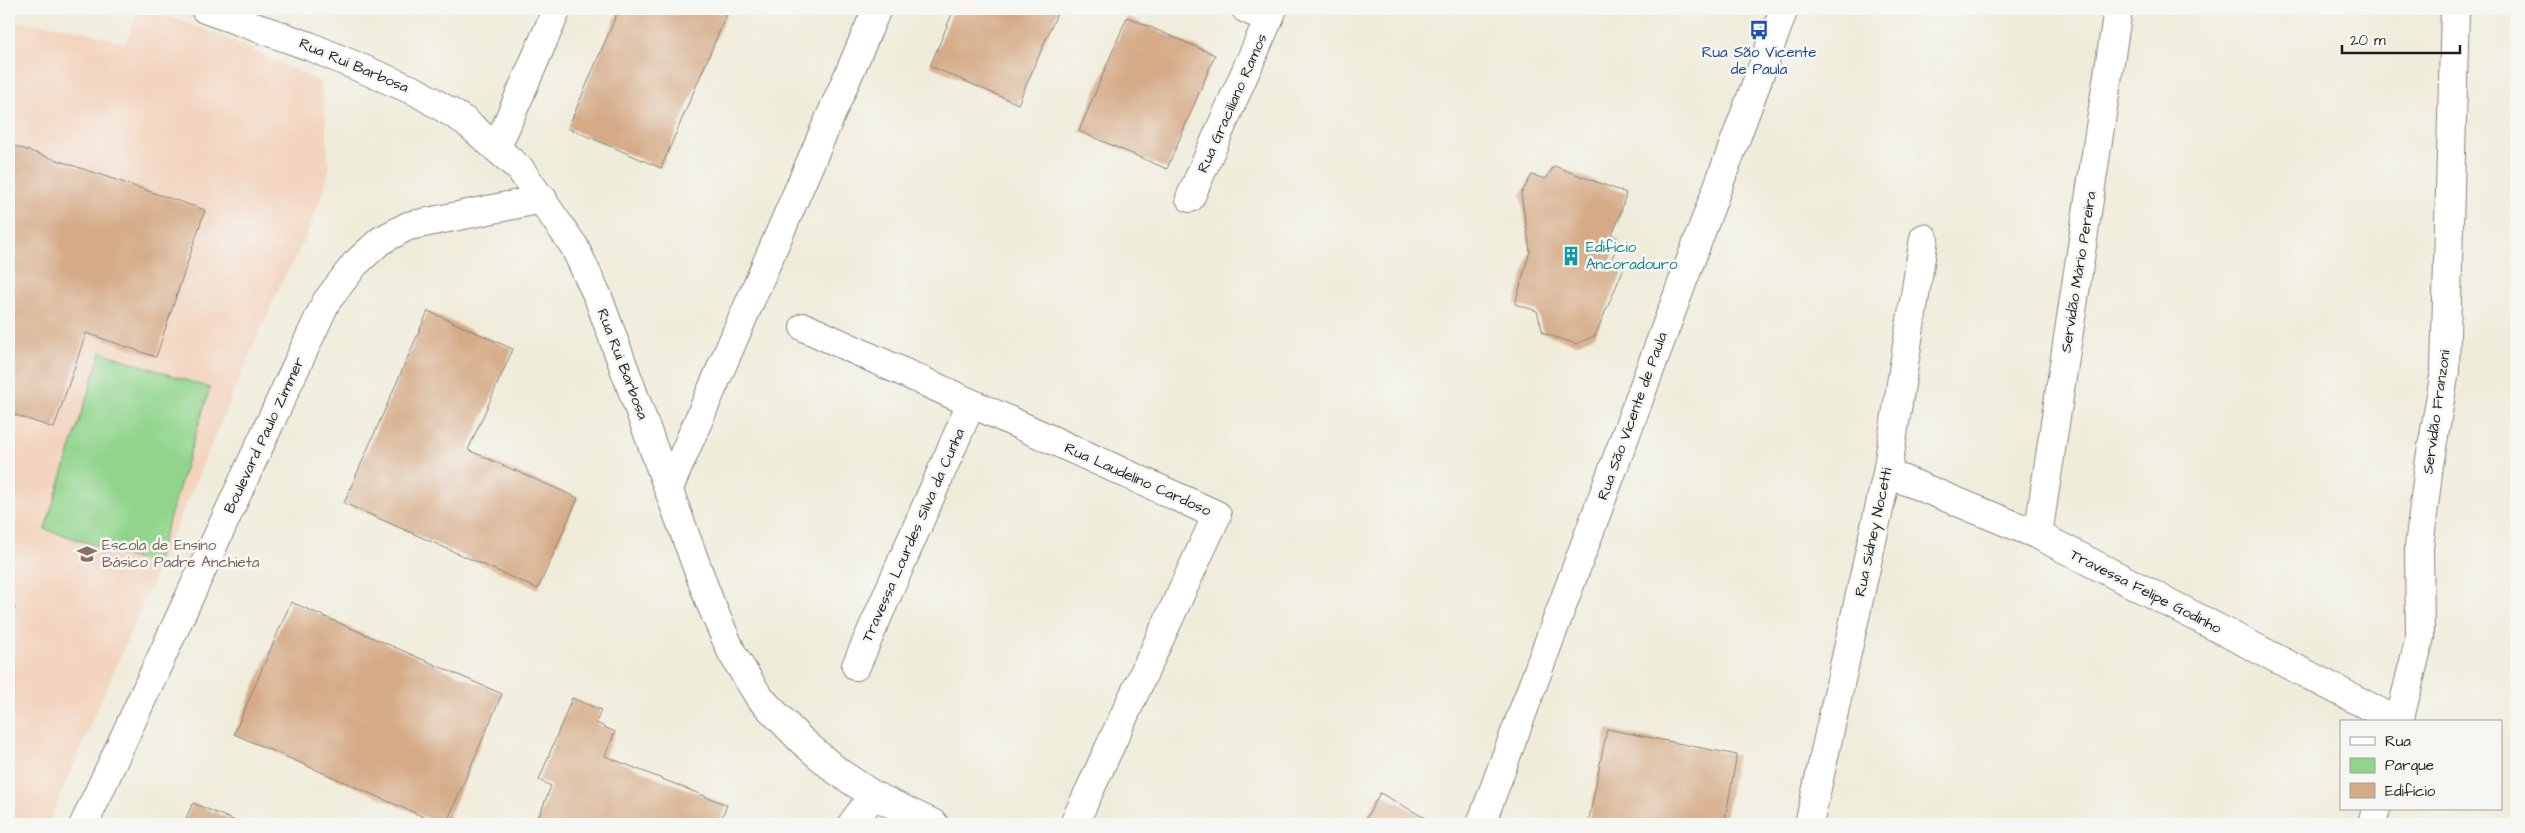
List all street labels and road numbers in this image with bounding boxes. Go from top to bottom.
street label: Rua Graciliano Ramos [1192,30,1273,176]
street label: Rua Rui Barbosa [296,33,412,98]
street label: Servidão Mário Pereira [2055,190,2102,354]
street label: Rua Rui Barbosa [592,306,653,423]
street label: Rua São Vicente de Paula [1592,329,1673,503]
street label: Servidão Franzoni [2417,348,2456,476]
street label: Boulevard Paulo Zimmer [219,354,310,517]
street label: Travessa Lourdes Silva da Cunha [857,425,970,645]
street label: Rua Laudelino Cardoso [1061,438,1215,522]
street label: Rua Sidney Nocetti [1850,465,1899,599]
street label: Travessa Felipe Godinho [2066,544,2226,639]

